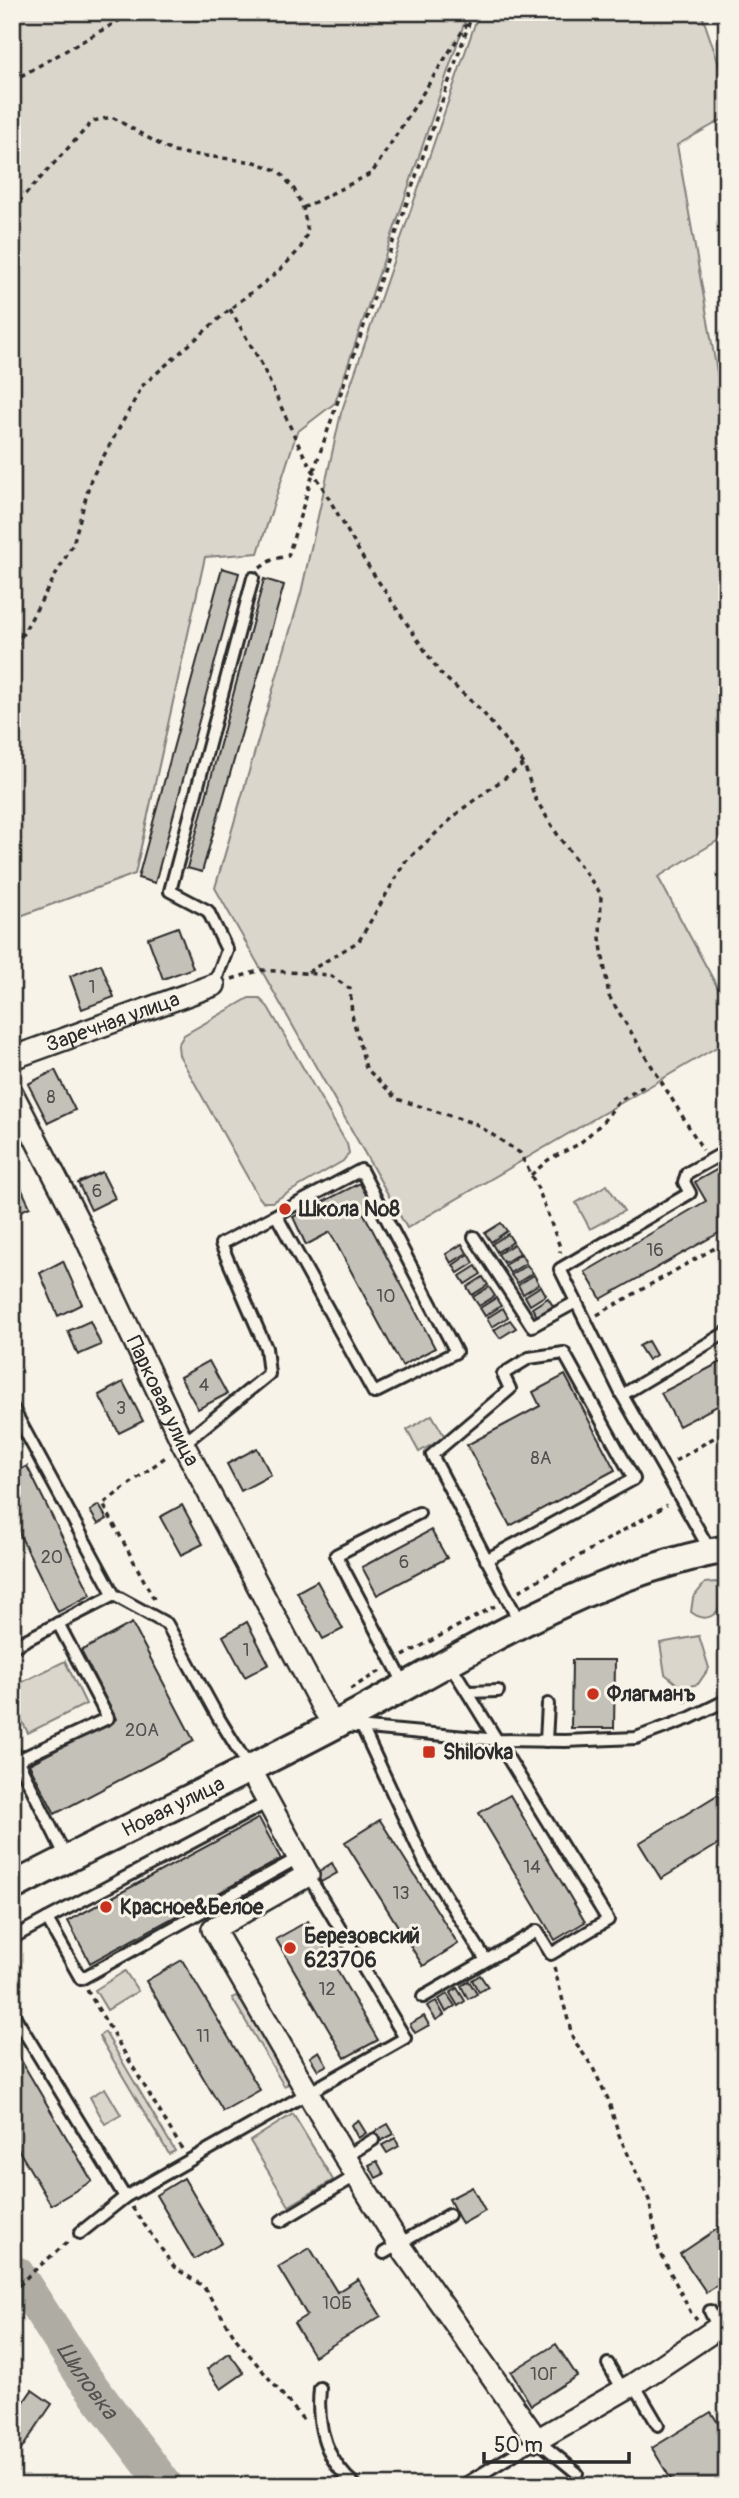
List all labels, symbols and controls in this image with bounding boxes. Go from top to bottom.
house number: 1 [88,976,96,999]
street label: Заречная улица [42,985,183,1058]
house number: 8 [46,1086,56,1109]
house number: 6 [92,1180,102,1203]
place label: Школа №8 [298,1196,400,1223]
marker: Школа №8 [277,1201,293,1217]
house number: 16 [646,1239,664,1262]
house number: 10 [376,1285,396,1308]
street label: Парковая улица [120,1331,206,1471]
house number: 4 [199,1374,210,1397]
house number: 3 [116,1397,126,1420]
house number: 8А [531,1447,552,1470]
house number: 20 [41,1546,63,1569]
house number: 6 [399,1551,409,1574]
house number: 1 [242,1639,250,1662]
place label: Флагманъ [606,1681,696,1708]
marker: Флагманъ [585,1686,601,1702]
house number: 20А [125,1719,159,1742]
place label: Shilovka [443,1739,514,1766]
marker: Shilovka [421,1744,437,1760]
street label: Новая улица [117,1770,229,1843]
house number: 14 [523,1856,541,1879]
house number: 13 [392,1882,410,1905]
place label: Красное&Белое [120,1894,264,1921]
marker: Красное&Белое [98,1899,114,1915]
place label: Березовский 623706 [304,1923,420,1974]
marker: Березовский 623706 [282,1940,298,1956]
house number: 12 [318,1978,336,2001]
house number: 11 [196,2025,210,2048]
house number: 10Б [322,2292,352,2315]
water label: Шиловка [51,2337,126,2426]
house number: 10Г [530,2363,558,2386]
scale bar [484,2421,629,2465]
text: 50 m [494,2432,543,2459]

